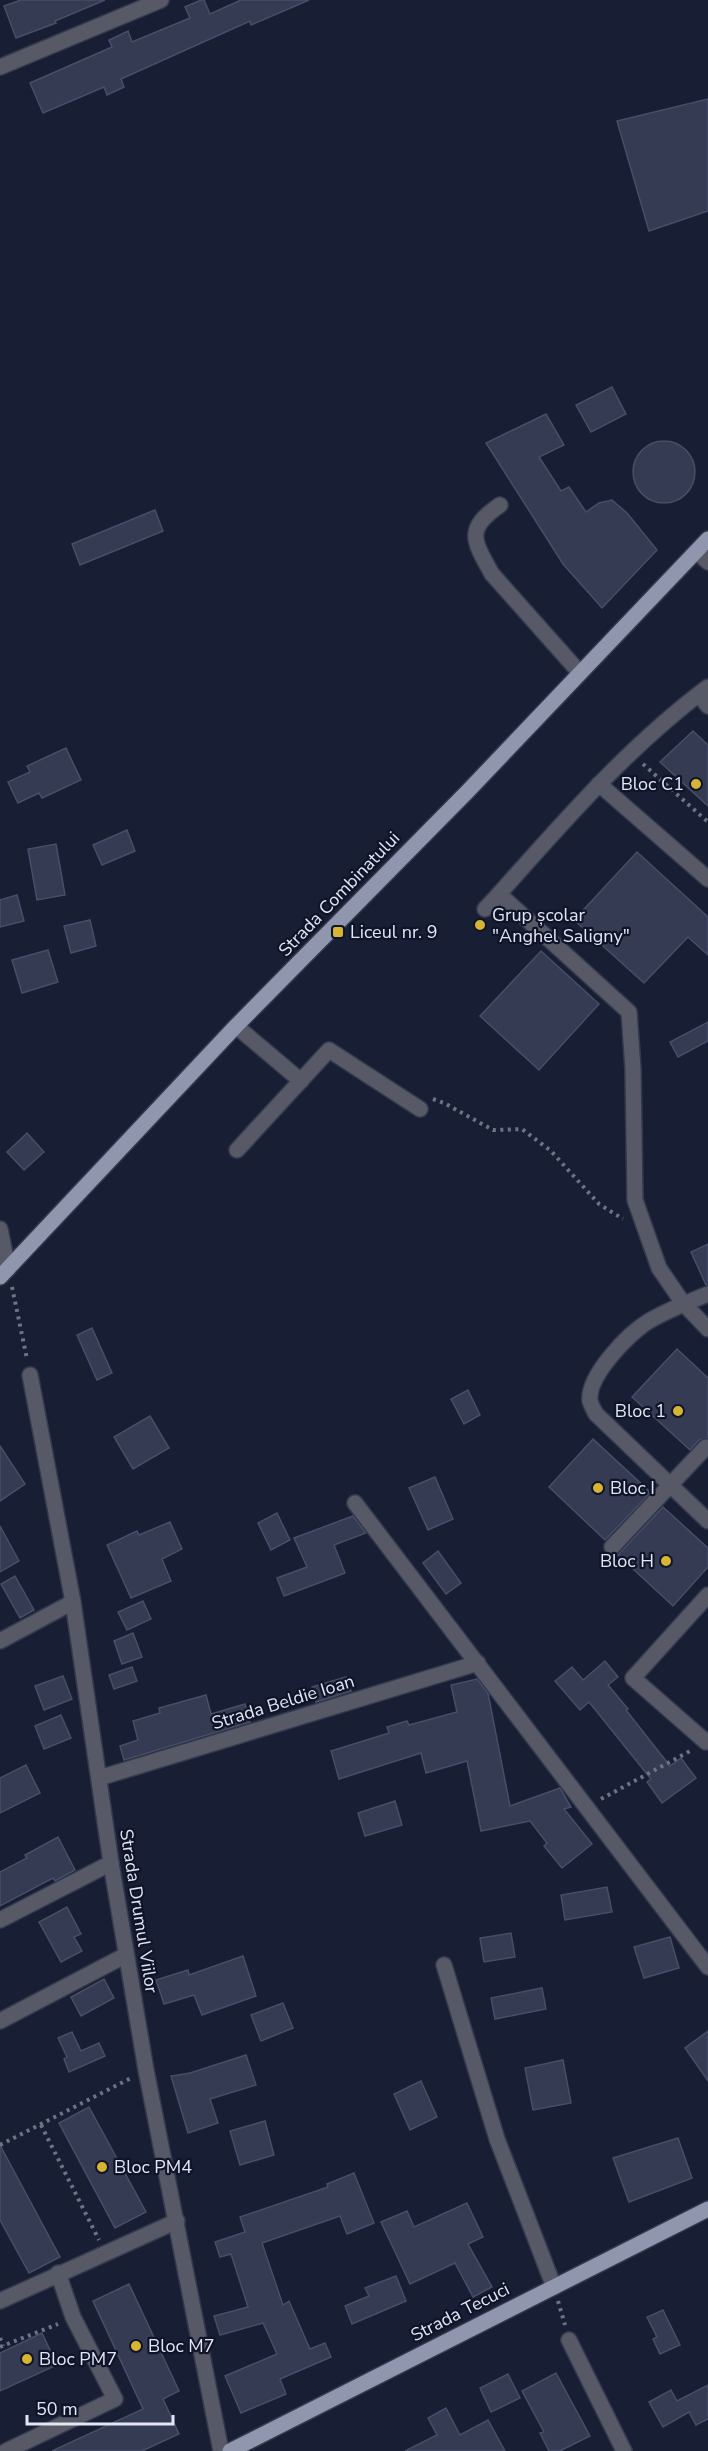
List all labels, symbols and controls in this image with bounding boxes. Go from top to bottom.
place label: Bloc C1 [621,772,684,796]
marker: Bloc C1 [689,777,703,791]
street label: Strada Combinatului [273,826,405,962]
place label: Grup școlar "Anghel Saligny" [492,903,630,948]
marker: Grup școlar "Anghel Saligny" [473,918,487,932]
place label: Liceul nr. 9 [350,920,438,944]
marker: Liceul nr. 9 [331,925,345,939]
place label: Bloc 1 [615,1399,666,1423]
marker: Bloc 1 [671,1404,685,1418]
place label: Bloc I [610,1476,655,1500]
marker: Bloc I [591,1481,605,1495]
place label: Bloc H [600,1549,654,1573]
marker: Bloc H [659,1554,673,1568]
street label: Strada Beldie Ioan [209,1669,357,1735]
street label: Strada Drumul Viilor [114,1827,164,1995]
place label: Bloc PM4 [114,2155,192,2179]
marker: Bloc PM4 [95,2160,109,2174]
street label: Strada Tecuci [406,2277,514,2347]
place label: Bloc M7 [148,2334,215,2358]
marker: Bloc M7 [129,2339,143,2353]
place label: Bloc PM7 [39,2347,117,2371]
marker: Bloc PM7 [20,2352,34,2366]
scale bar [27,2388,172,2426]
text: 50 m [36,2397,78,2421]

